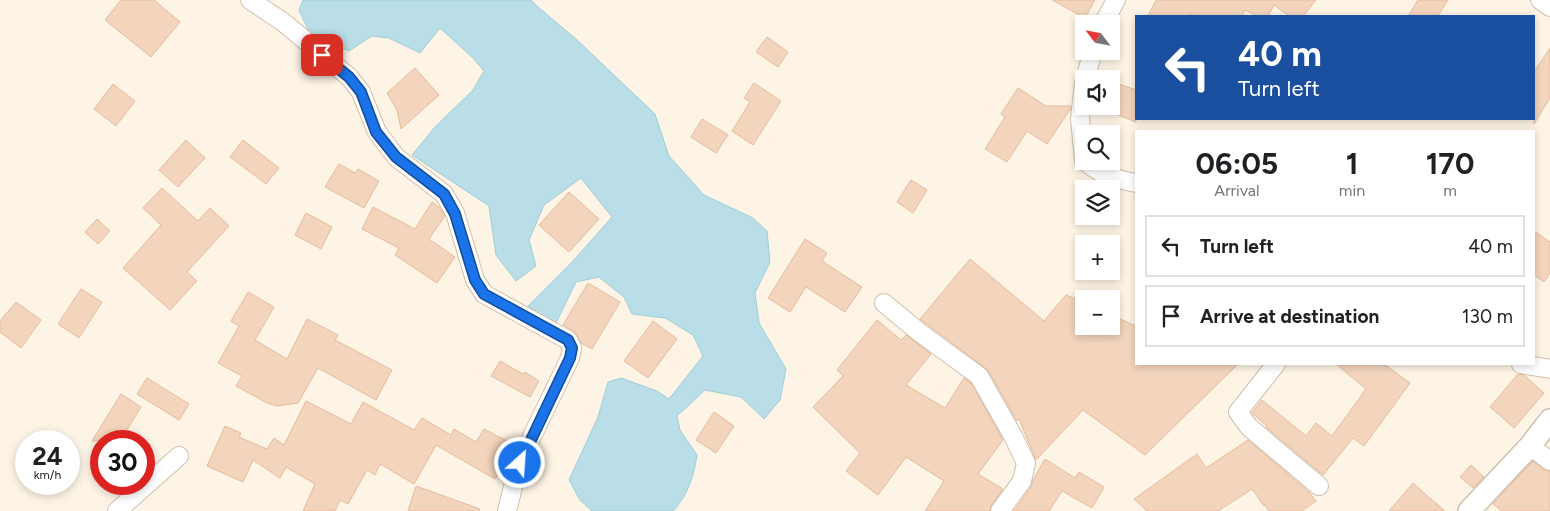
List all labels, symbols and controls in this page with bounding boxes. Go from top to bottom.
north arrow [1075,15,1120,60]
map controls [1075,15,1120,335]
text: 40 m [1238,33,1322,75]
pin [301,34,343,76]
icon: left [1155,35,1220,100]
icon: arrive [308,41,336,69]
button: sound [1075,70,1120,115]
text: Turn left [1238,75,1320,102]
button: search [1075,125,1120,170]
text: 06:05 [1196,145,1278,182]
text: 1 [1346,145,1358,182]
text: 170 [1426,145,1474,182]
button: layers [1075,180,1120,225]
text: Arrival [1214,181,1260,200]
text: min [1339,181,1365,200]
text: m [1443,181,1457,200]
icon: left [1157,232,1185,260]
button: + [1075,235,1120,280]
text: Turn left [1200,235,1274,258]
text: 40 m [1468,235,1513,258]
button: − [1075,290,1120,335]
icon: arrive [1157,302,1185,330]
text: Arrive at destination [1200,305,1379,328]
text: 130 m [1462,305,1513,328]
speed limit sign: 30 [90,430,155,495]
position arrow [493,436,545,488]
text: 24 [32,441,63,471]
text: km/h [34,468,61,482]

